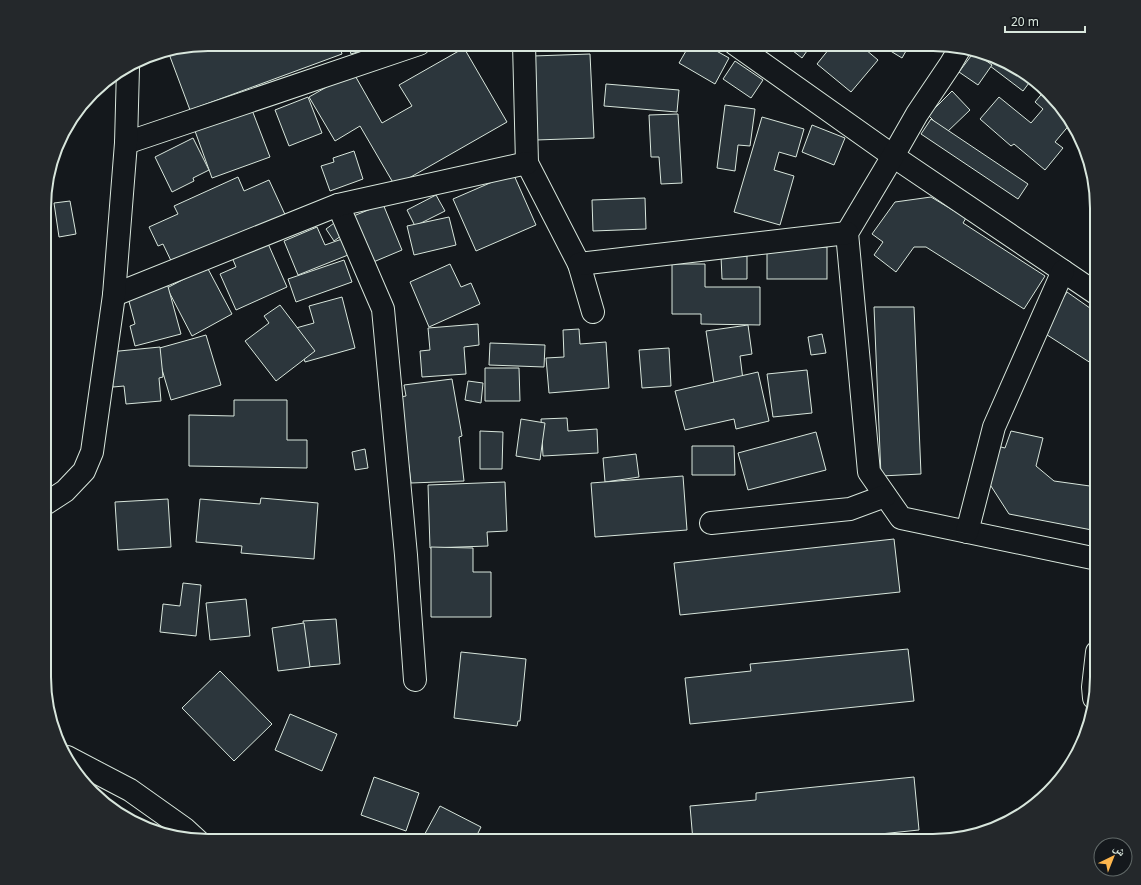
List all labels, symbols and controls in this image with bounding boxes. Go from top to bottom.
scale bar [1005,8,1085,34]
text: 20 m [1011,13,1039,30]
north arrow [1093,837,1133,877]
text: ش [1110,840,1130,860]

